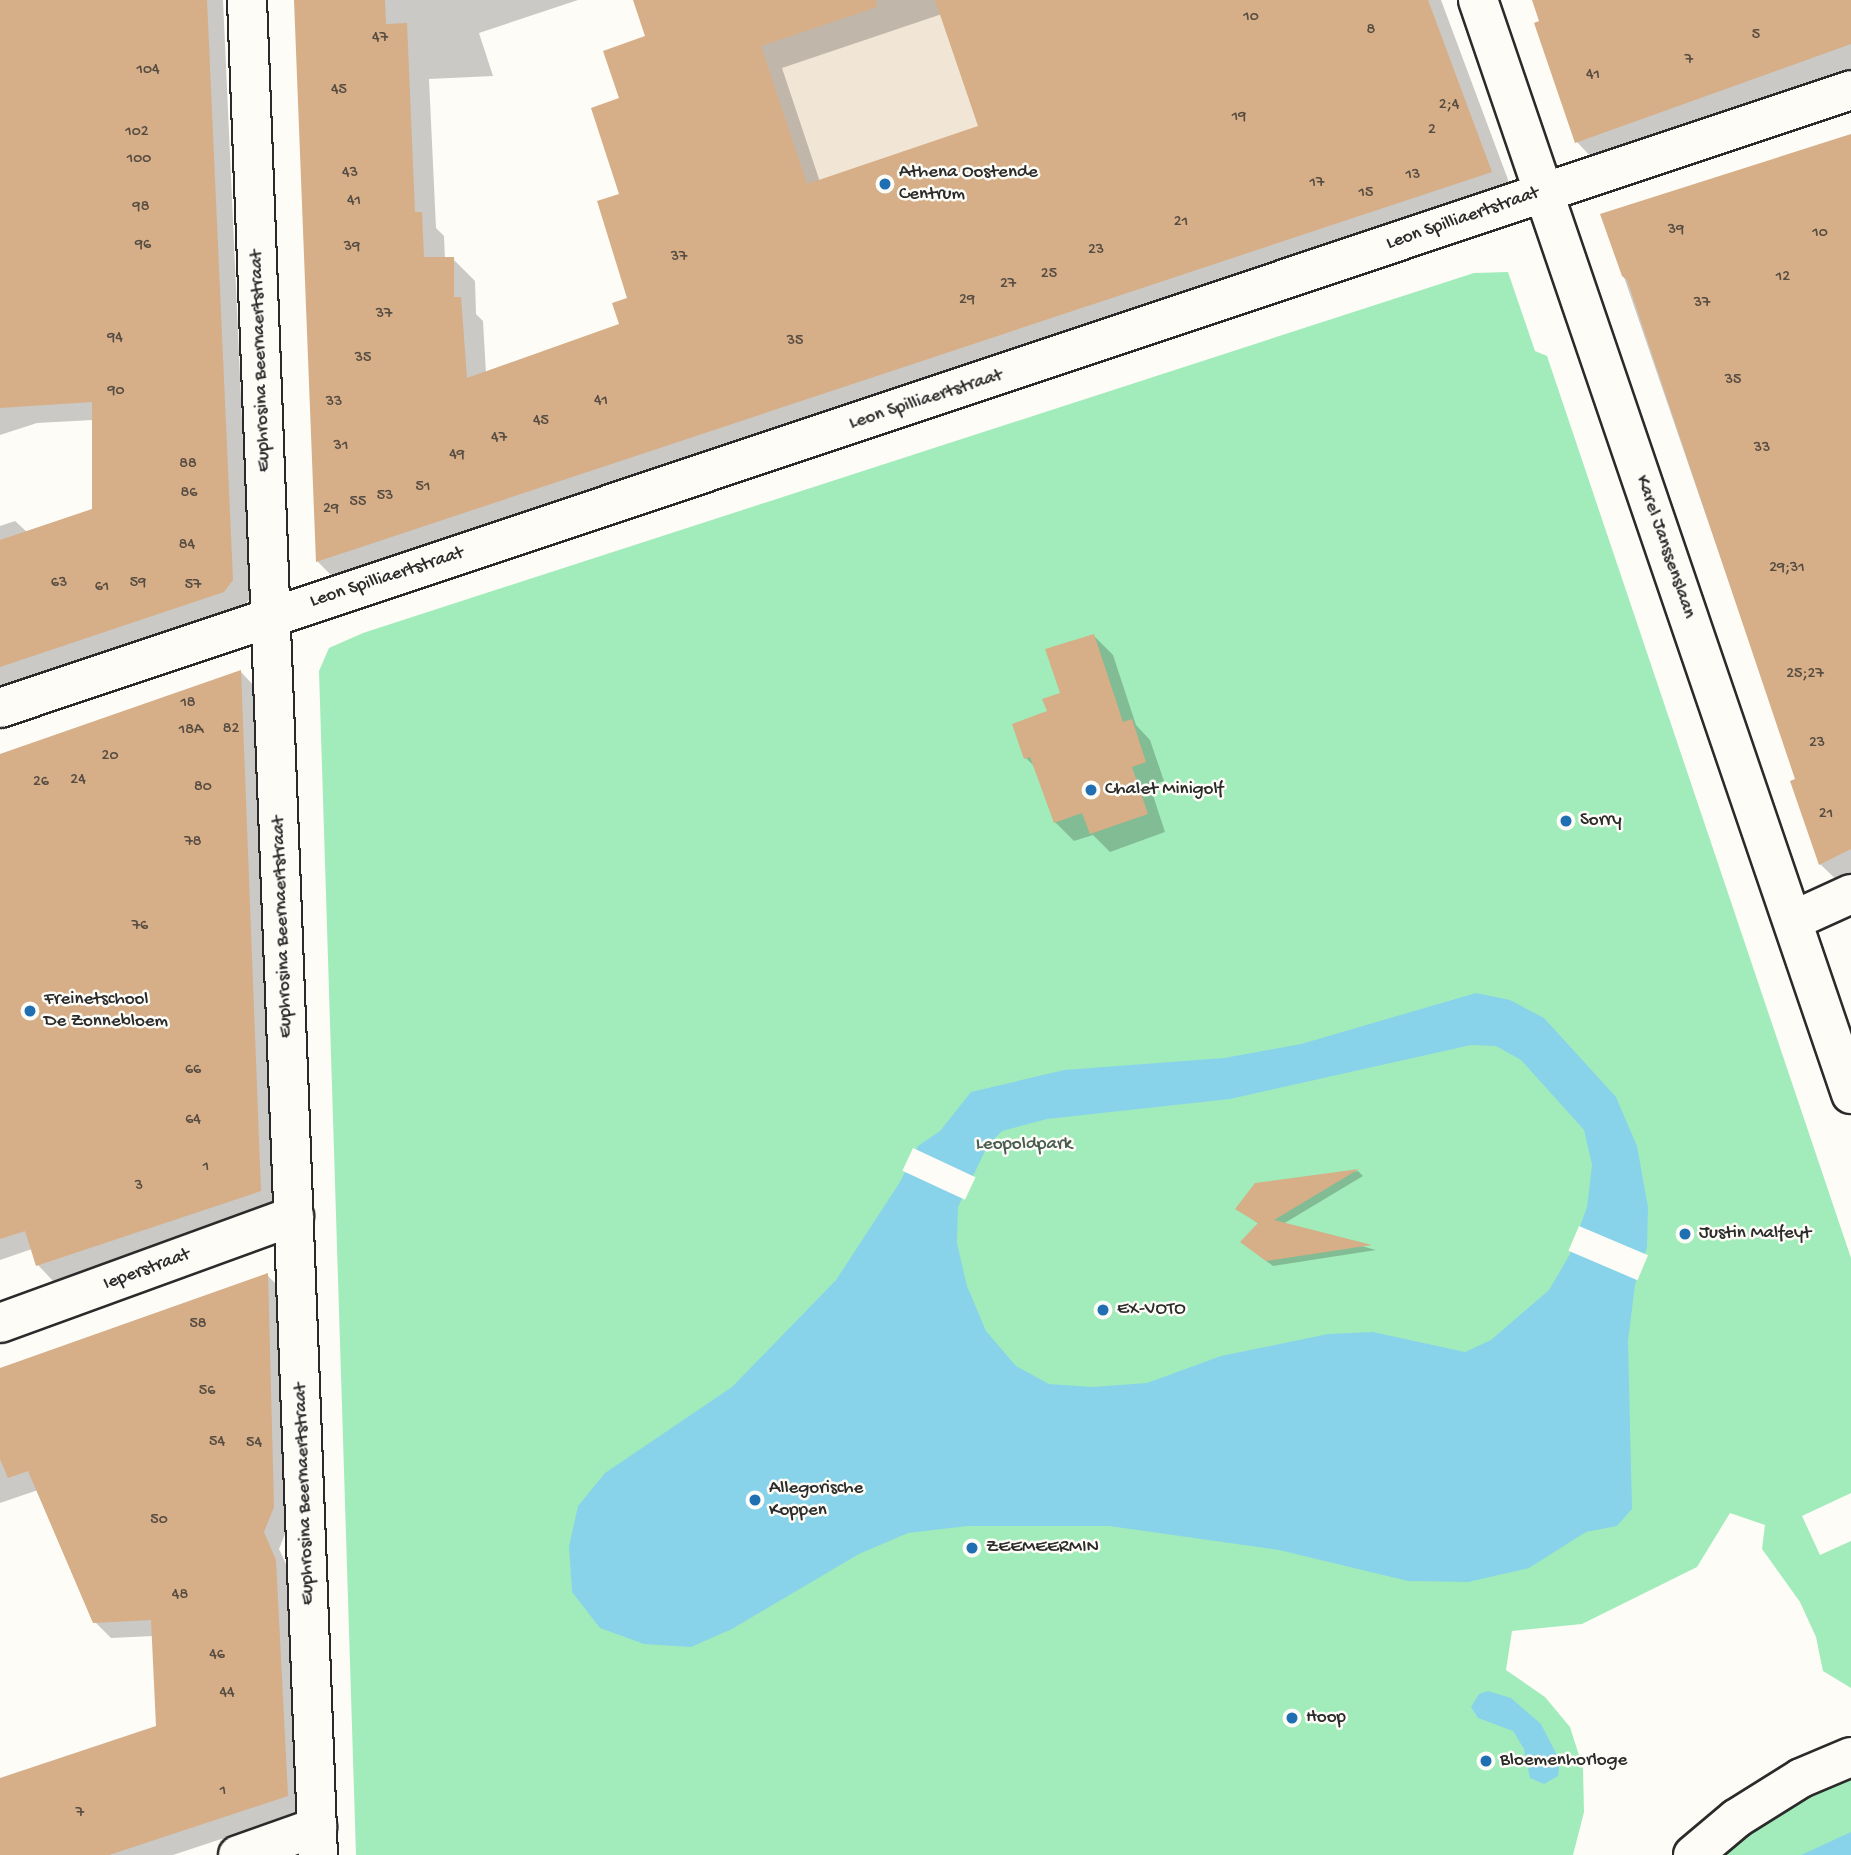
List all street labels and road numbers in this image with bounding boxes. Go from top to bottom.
street label: Leon Spilliaertstraat [1384,182,1542,256]
street label: Euphrosina Beernaertstraat [246,250,276,472]
street label: Leon Spilliaertstraat [846,364,1006,436]
street label: Karel Janssenslaan [1630,472,1700,622]
street label: Leon Spilliaertstraat [307,542,467,614]
street label: Euphrosina Beernaertstraat [268,816,298,1038]
street label: Ieperstraat [101,1244,193,1296]
street label: Euphrosina Beernaertstraat [290,1383,320,1605]

